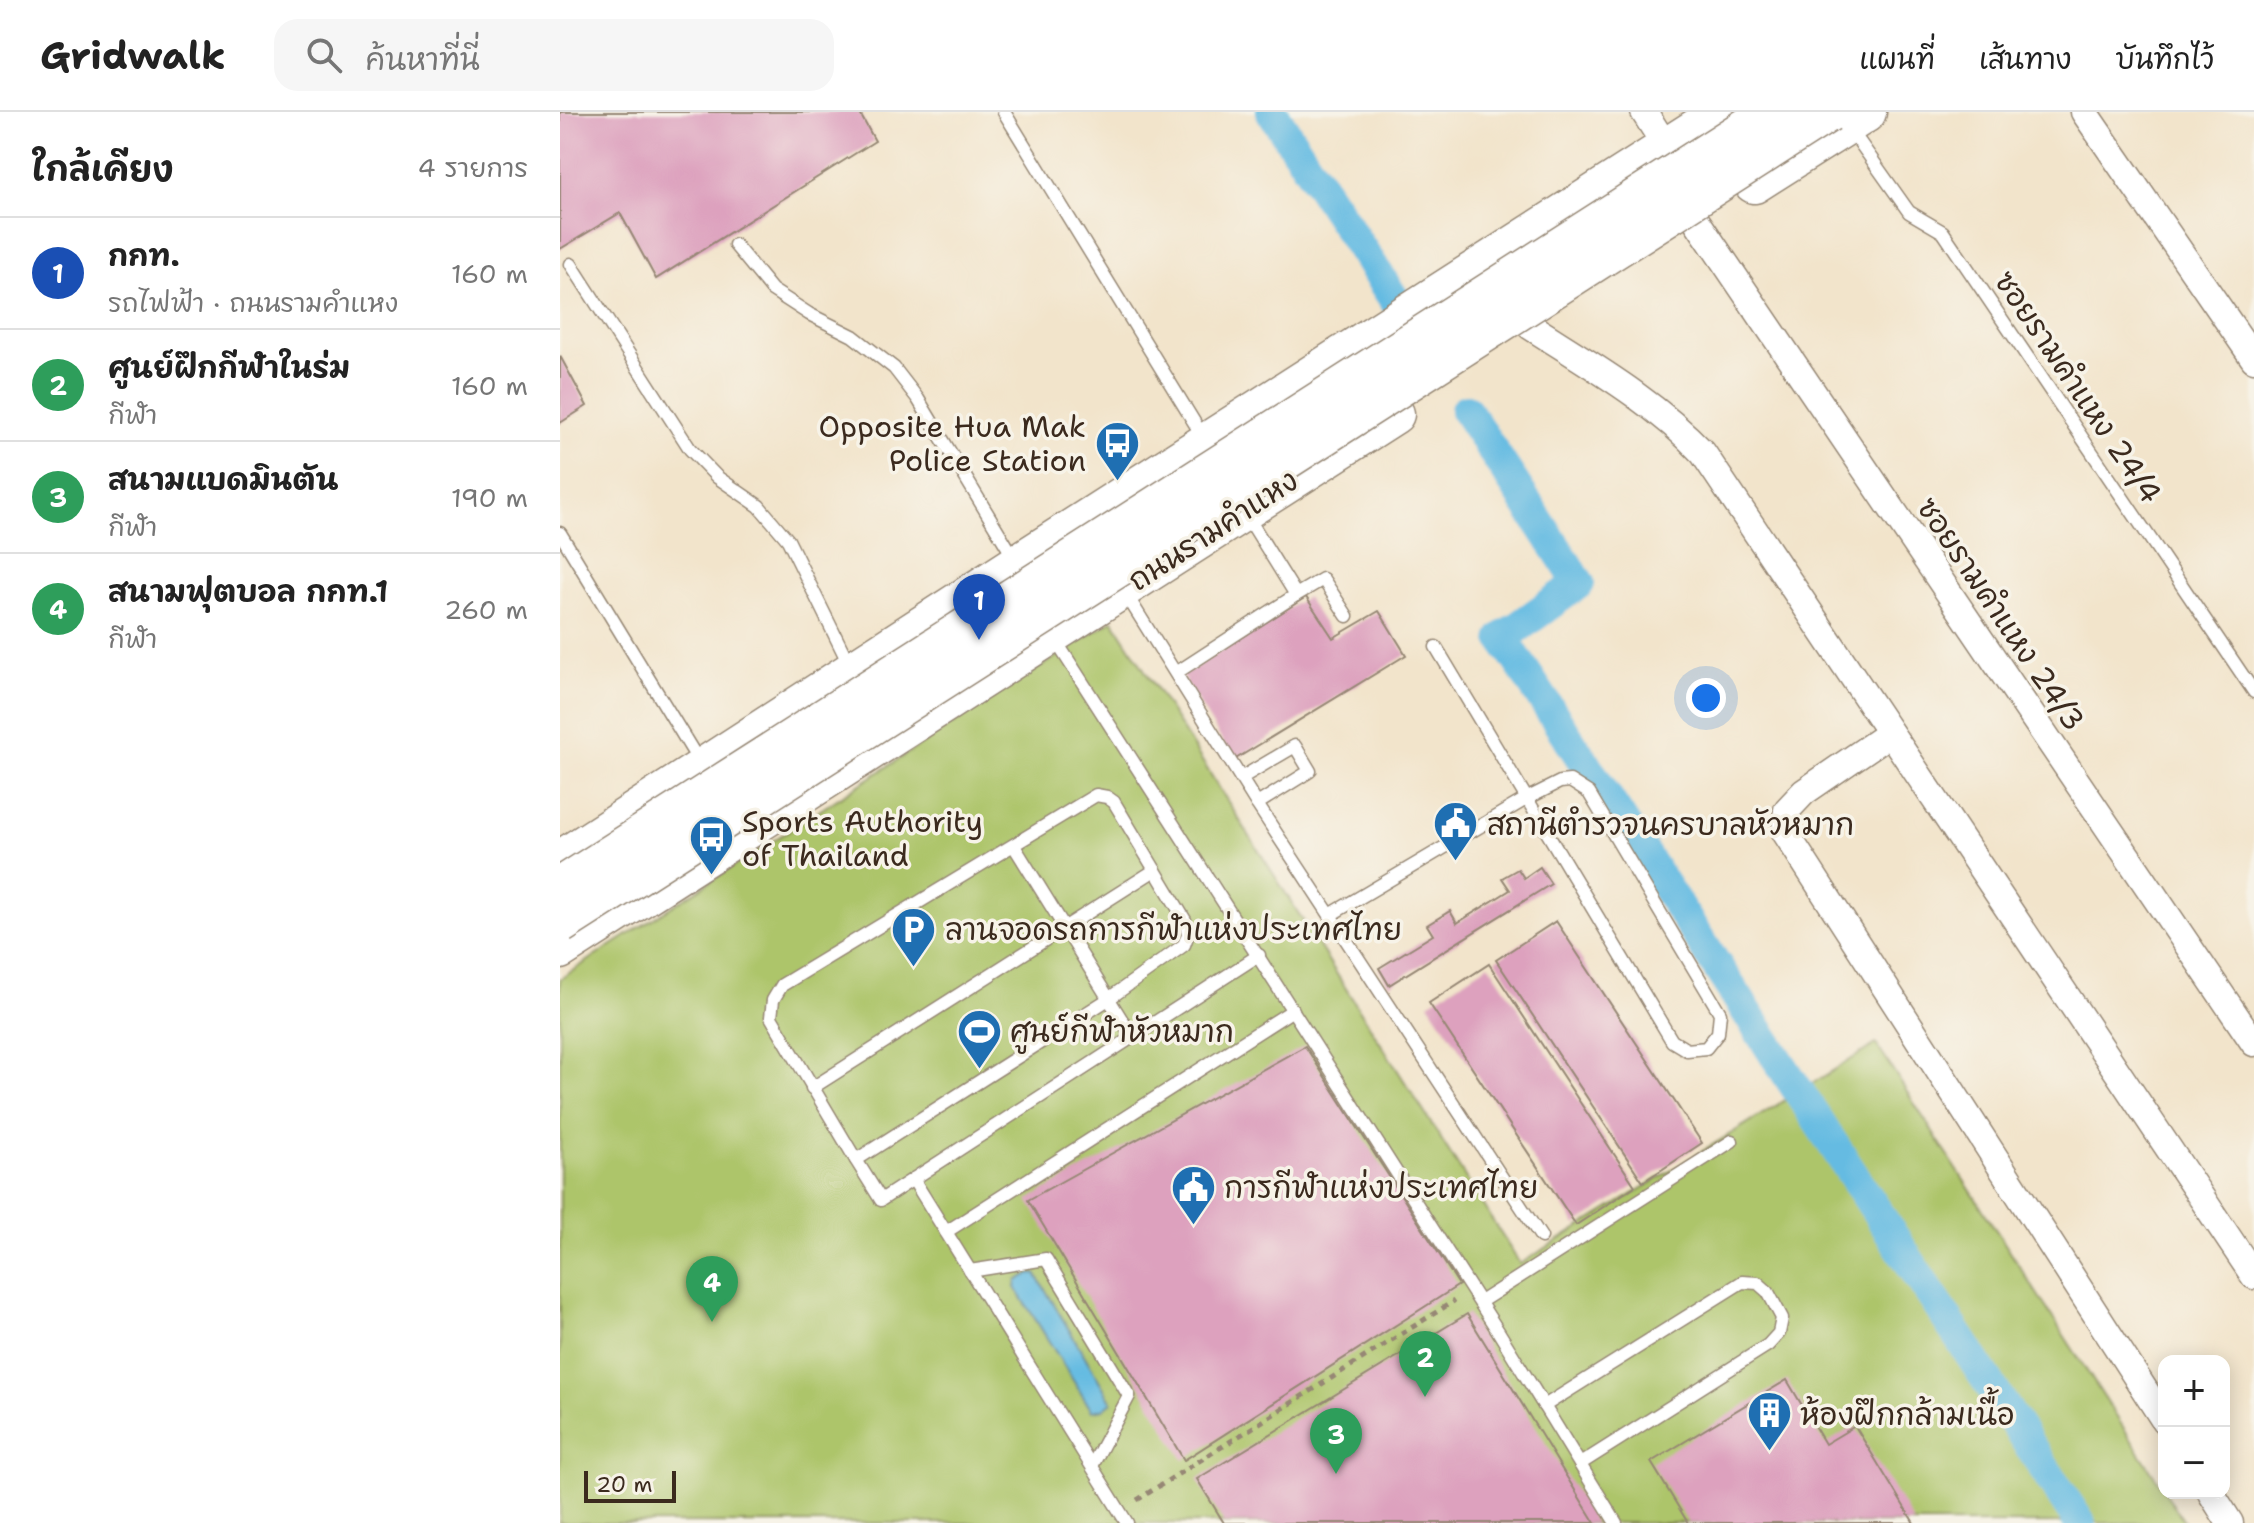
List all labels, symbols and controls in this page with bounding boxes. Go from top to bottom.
search box [274,19,834,91]
text: Gridwalk [40,30,226,81]
icon: search [302,33,346,77]
text: ค้นหาที่นี่ [366,39,480,80]
text: แผนที่ [1859,40,1935,78]
text: เส้นทาง [1979,40,2072,78]
text: บันทึกไว้ [2116,40,2214,78]
text: ใกล้เคียง [32,146,174,192]
text: 4 รายการ [418,150,528,185]
text: กกท. [108,235,180,276]
text: 1 [52,256,64,291]
text: 160 m [451,256,528,291]
street label: ซอยรามคำแหง 24/4 [1985,263,2171,511]
text: รถไฟฟ้า · ถนนรามคำแหง [108,285,398,320]
text: ศูนย์ฝึกกีฬาในร่ม [108,347,350,388]
text: 2 [49,368,67,403]
text: 160 m [451,368,528,403]
text: กีฬา [108,397,157,432]
place label: Opposite Hua Mak Police Station [819,406,1086,481]
bus stop icon: Opposite Hua Mak Police Station [1093,419,1141,482]
text: สนามแบดมินตัน [108,459,338,500]
street label: ถนนรามคำแหง [1120,460,1306,600]
text: 3 [49,480,67,515]
text: 190 m [451,480,528,515]
street label: ซอยรามคำแหง 24/3 [1908,489,2094,739]
text: กีฬา [108,509,157,544]
text: สนามฟุตบอล กกท.1 [108,571,388,612]
pin: 1 [953,574,1005,640]
text: 4 [49,592,67,627]
text: 260 m [444,592,528,627]
text: กีฬา [108,621,157,656]
your location [1686,678,1726,718]
public building icon: สถานีตำรวจนครบาลหัวหมาก [1432,800,1480,863]
place label: Sports Authority of Thailand [742,801,983,876]
place label: สถานีตำรวจนครบาลหัวหมาก [1487,804,1854,845]
bus stop icon: Sports Authority of Thailand [687,814,735,877]
parking icon: ลานจอดรถการกีฬาแห่งประเทศไทย [890,905,938,968]
place label: ลานจอดรถการกีฬาแห่งประเทศไทย [945,909,1402,950]
sports icon: ศูนย์กีฬาหัวหมาก [955,1007,1003,1070]
place label: ศูนย์กีฬาหัวหมาก [1010,1011,1234,1054]
public building icon: การกีฬาแห่งประเทศไทย [1169,1163,1217,1226]
place label: การกีฬาแห่งประเทศไทย [1224,1167,1538,1208]
pin: 4 [686,1256,738,1322]
pin: 2 [1399,1331,1451,1397]
map controls [2158,1355,2230,1499]
button: + [2158,1355,2230,1427]
place label: ห้องฝึกกล้ามเนื้อ [1800,1387,2015,1435]
building icon: ห้องฝึกกล้ามเนื้อ [1745,1390,1793,1453]
pin: 3 [1310,1408,1362,1474]
button: − [2158,1427,2230,1499]
scale bar [584,1467,676,1503]
text: 20 m [596,1470,653,1499]

